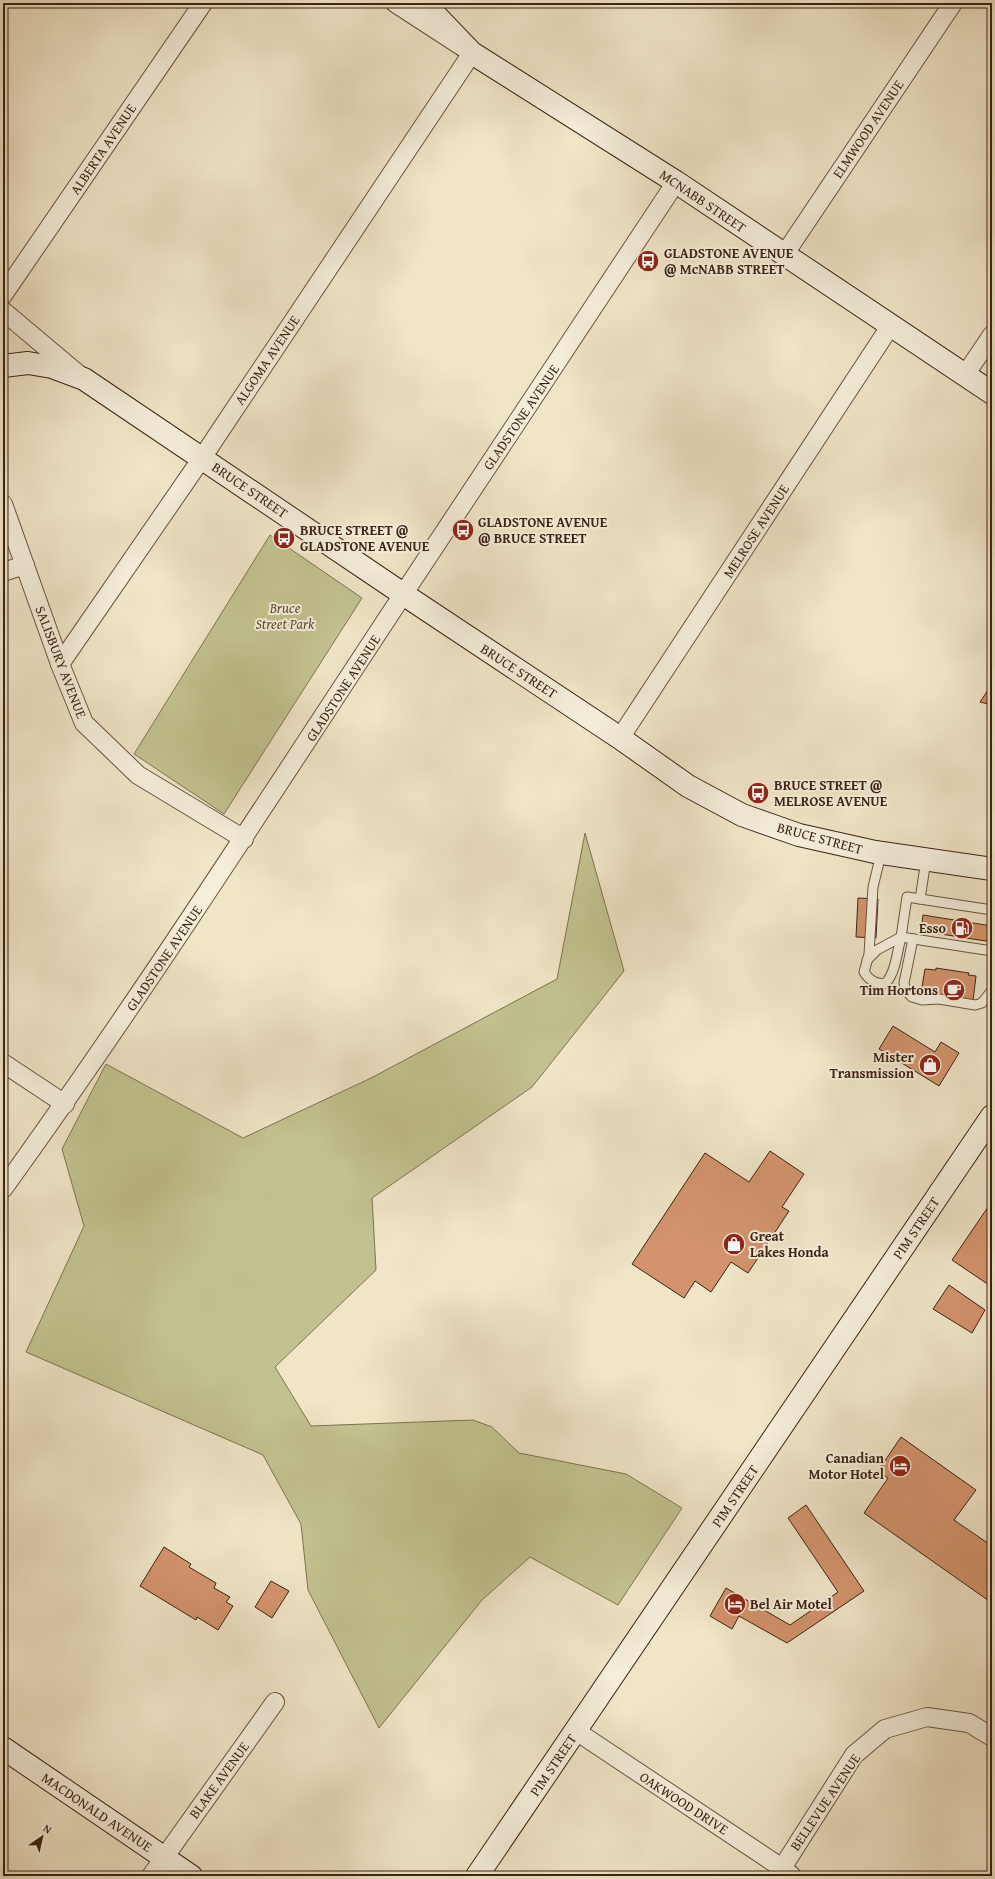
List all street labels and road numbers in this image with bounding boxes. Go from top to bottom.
street label: ELMWOOD AVENUE [828,76,908,182]
street label: ALBERTA AVENUE [65,100,141,198]
street label: MCNABB STREET [656,165,750,237]
street label: ALGOMA AVENUE [230,311,304,409]
street label: GLADSTONE AVENUE [478,360,564,474]
street label: BRUCE STREET [208,457,292,523]
street label: MELROSE AVENUE [718,480,794,582]
street label: SALISBURY AVENUE [30,603,92,721]
street label: GLADSTONE AVENUE [301,631,385,745]
street label: BRUCE STREET [477,639,561,703]
street label: BRUCE STREET [775,817,865,859]
street label: GLADSTONE AVENUE [121,901,207,1015]
street label: PIM STREET [888,1193,944,1263]
street label: PIM STREET [707,1461,763,1531]
street label: PIM STREET [525,1730,581,1800]
street label: BLAKE AVENUE [184,1737,254,1823]
street label: BELLEVUE AVENUE [785,1749,865,1855]
street label: OAKWOOD DRIVE [636,1767,732,1839]
street label: MACDONALD AVENUE [39,1769,155,1855]

